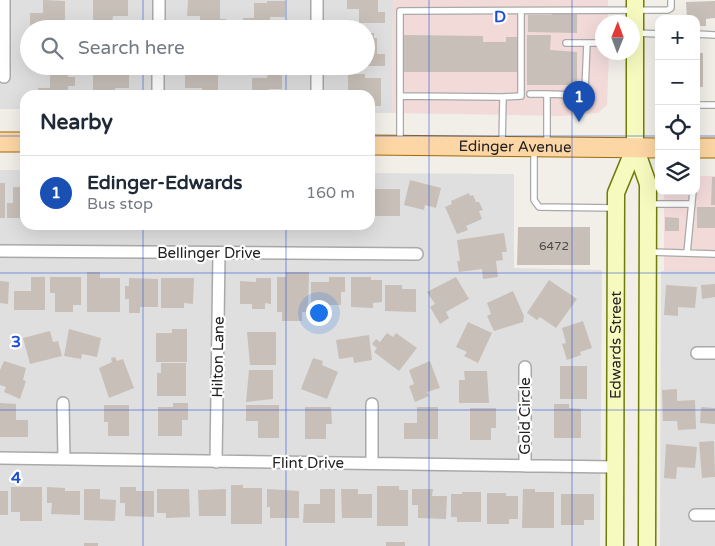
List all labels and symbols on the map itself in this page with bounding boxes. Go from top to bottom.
text: D [494,7,506,27]
north arrow [595,15,640,60]
pin: 1 [563,81,595,122]
street label: Edinger Avenue [458,137,572,156]
house number: 6472 [539,239,569,253]
street label: Bellinger Drive [157,244,261,262]
street label: Edwards Street [606,291,625,399]
your location [306,300,332,326]
street label: Hilton Lane [208,316,228,398]
text: 3 [11,332,21,352]
street label: Gold Circle [516,377,534,455]
street label: Flint Drive [272,454,344,472]
text: 4 [11,468,21,488]

